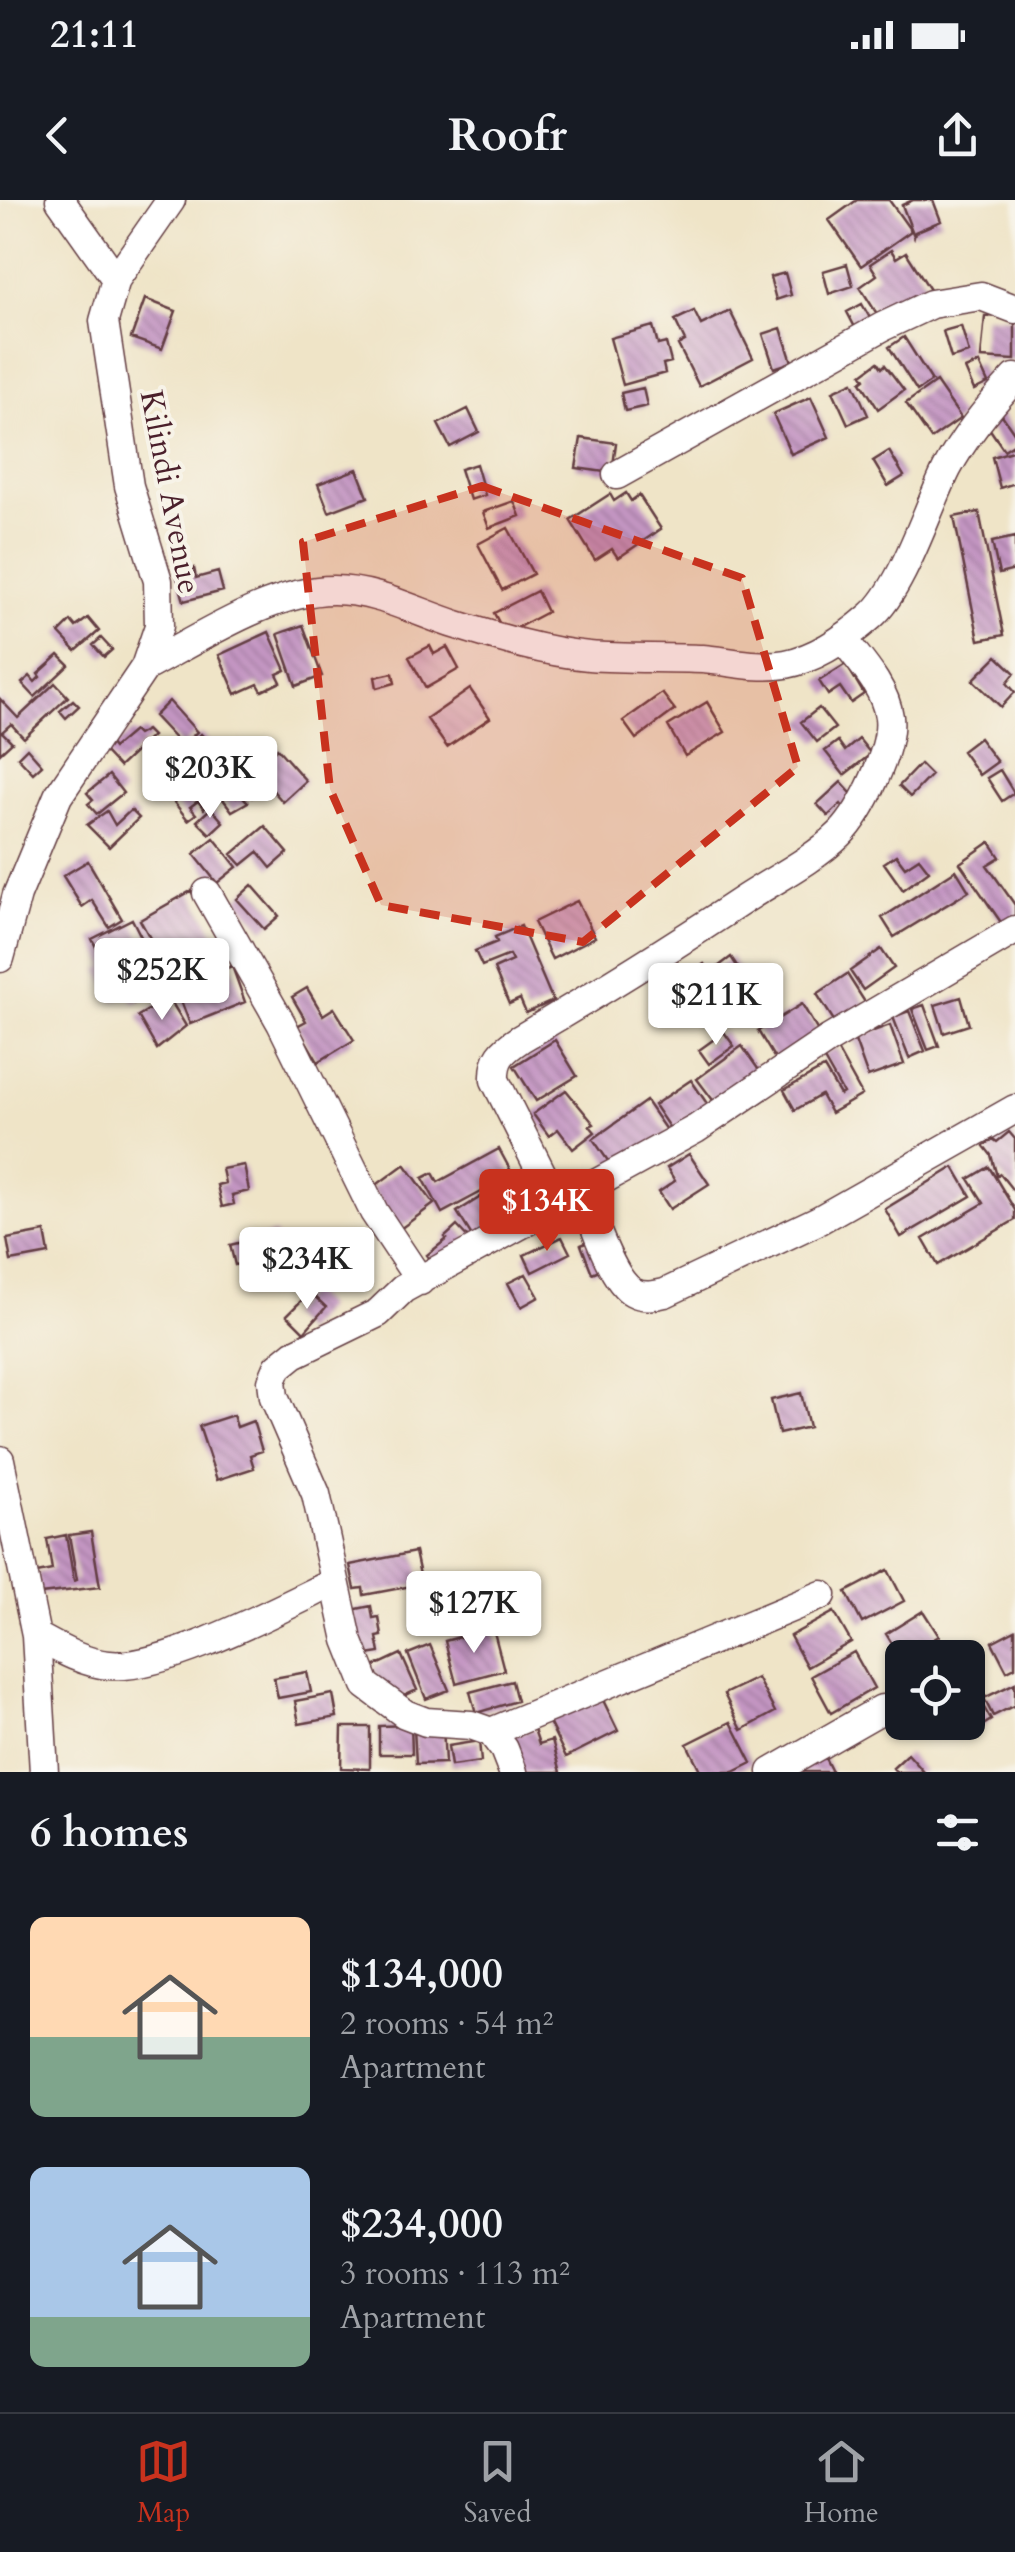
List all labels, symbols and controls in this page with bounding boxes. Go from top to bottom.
text: 21:11 [50,9,139,61]
text: Roofr [448,105,567,166]
icon: back [30,108,85,163]
icon: share [930,108,985,163]
street label: Kilindi Avenue [129,386,211,598]
pin: $203K [140,736,280,821]
text: $203K [164,746,256,790]
pin: $252K [92,938,232,1023]
text: $252K [116,948,208,992]
pin: $211K [646,963,786,1048]
text: $211K [670,973,762,1017]
pin: $134K [477,1169,617,1254]
text: $134K [501,1179,593,1223]
pin: $234K [237,1227,377,1312]
text: $234K [261,1237,353,1281]
pin: $127K [404,1571,544,1656]
text: $127K [428,1581,520,1625]
map controls [885,1640,985,1740]
button: locate [885,1640,985,1740]
text: 6 homes [30,1804,188,1861]
icon: filters [930,1805,985,1860]
text: $134,000 [340,1945,503,2002]
icon: home [110,1957,230,2077]
text: 2 rooms · 54 m² [340,2002,553,2046]
text: Apartment [340,2046,485,2090]
text: $234,000 [340,2195,503,2252]
icon: home [110,2207,230,2327]
text: 3 rooms · 113 m² [340,2252,570,2296]
text: Apartment [340,2296,485,2340]
tab: Map [136,2434,191,2532]
tab: Saved [464,2434,531,2532]
tab: Home [804,2434,879,2532]

